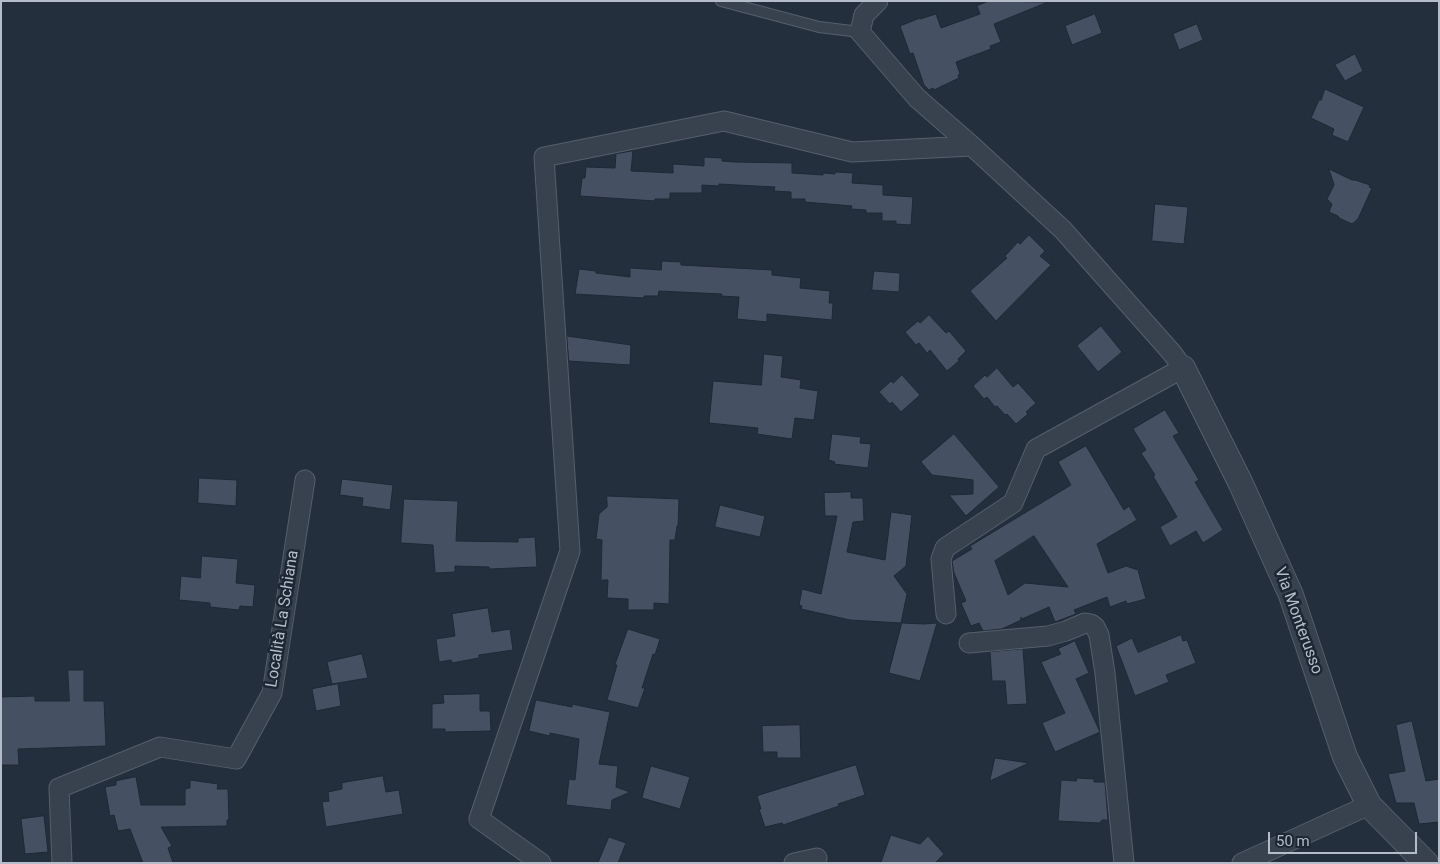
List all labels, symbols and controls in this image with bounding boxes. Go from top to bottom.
street label: Località La Schiana [263,549,303,689]
street label: Via Monterusso [1270,565,1326,677]
scale bar [1270,822,1419,854]
text: 50 m [1276,832,1310,850]

